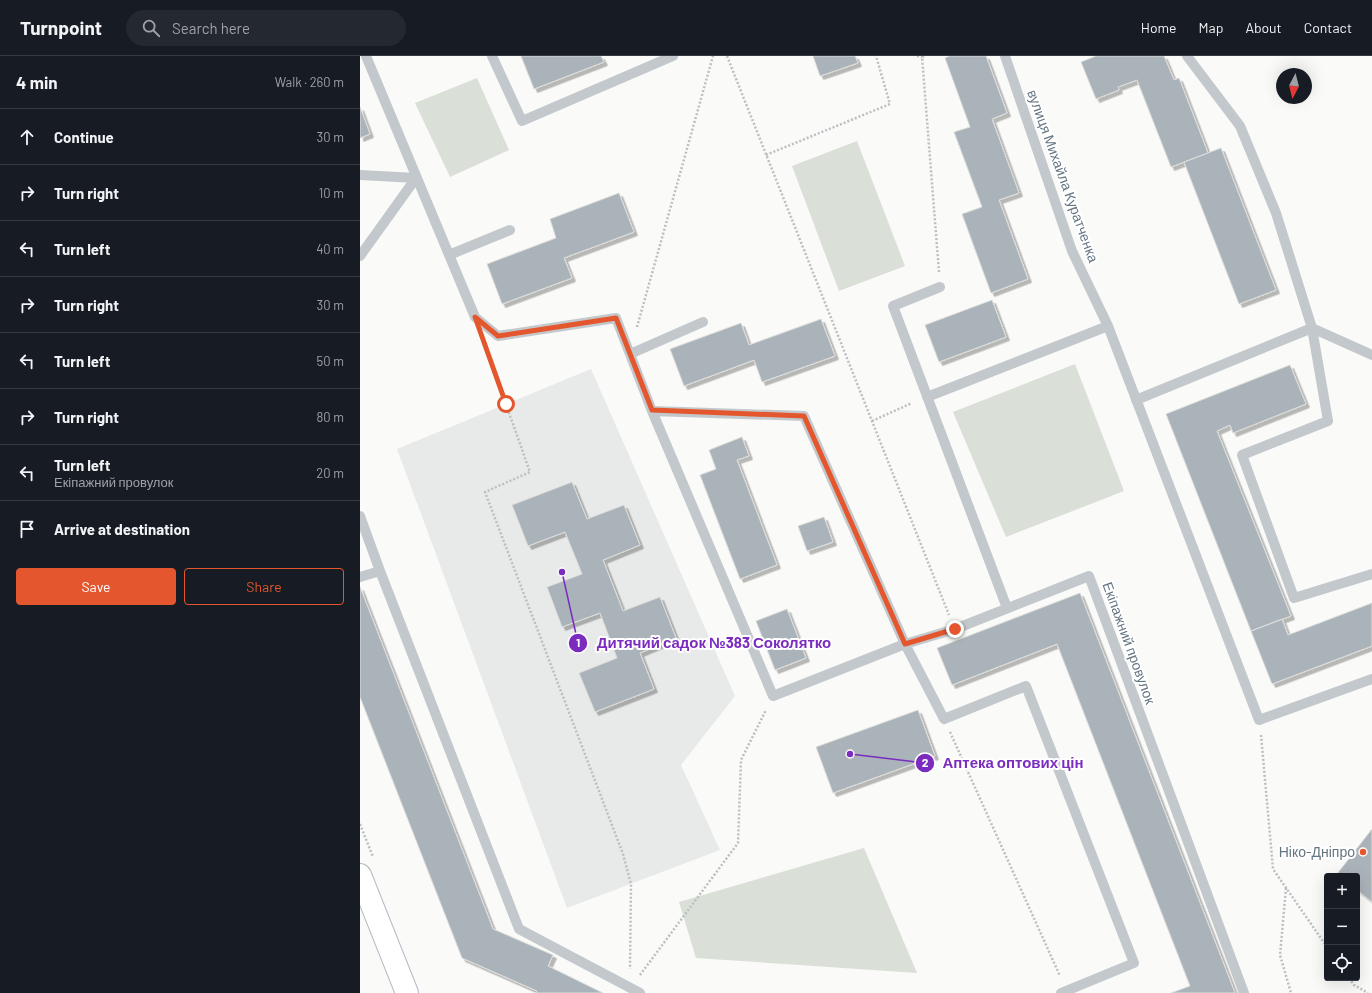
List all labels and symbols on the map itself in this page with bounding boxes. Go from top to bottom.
north arrow [1276,68,1312,104]
street label: вулиця Михайла Куратченка [1024,87,1103,265]
route start [497,395,515,413]
street label: Екіпажний провулок [1099,579,1160,707]
route end [946,620,964,638]
callout: Дитячий садок №383 Соколятко [568,630,839,657]
text: Дитячий садок №383 Соколятко [597,633,831,651]
text: 1 [576,635,580,649]
callout: Аптека оптових цін [915,749,1092,776]
text: Аптека оптових цін [942,753,1084,771]
text: 2 [922,755,929,769]
place label: Ніко-Дніпро [1279,843,1355,860]
marker: Ніко-Дніпро [1358,847,1368,857]

